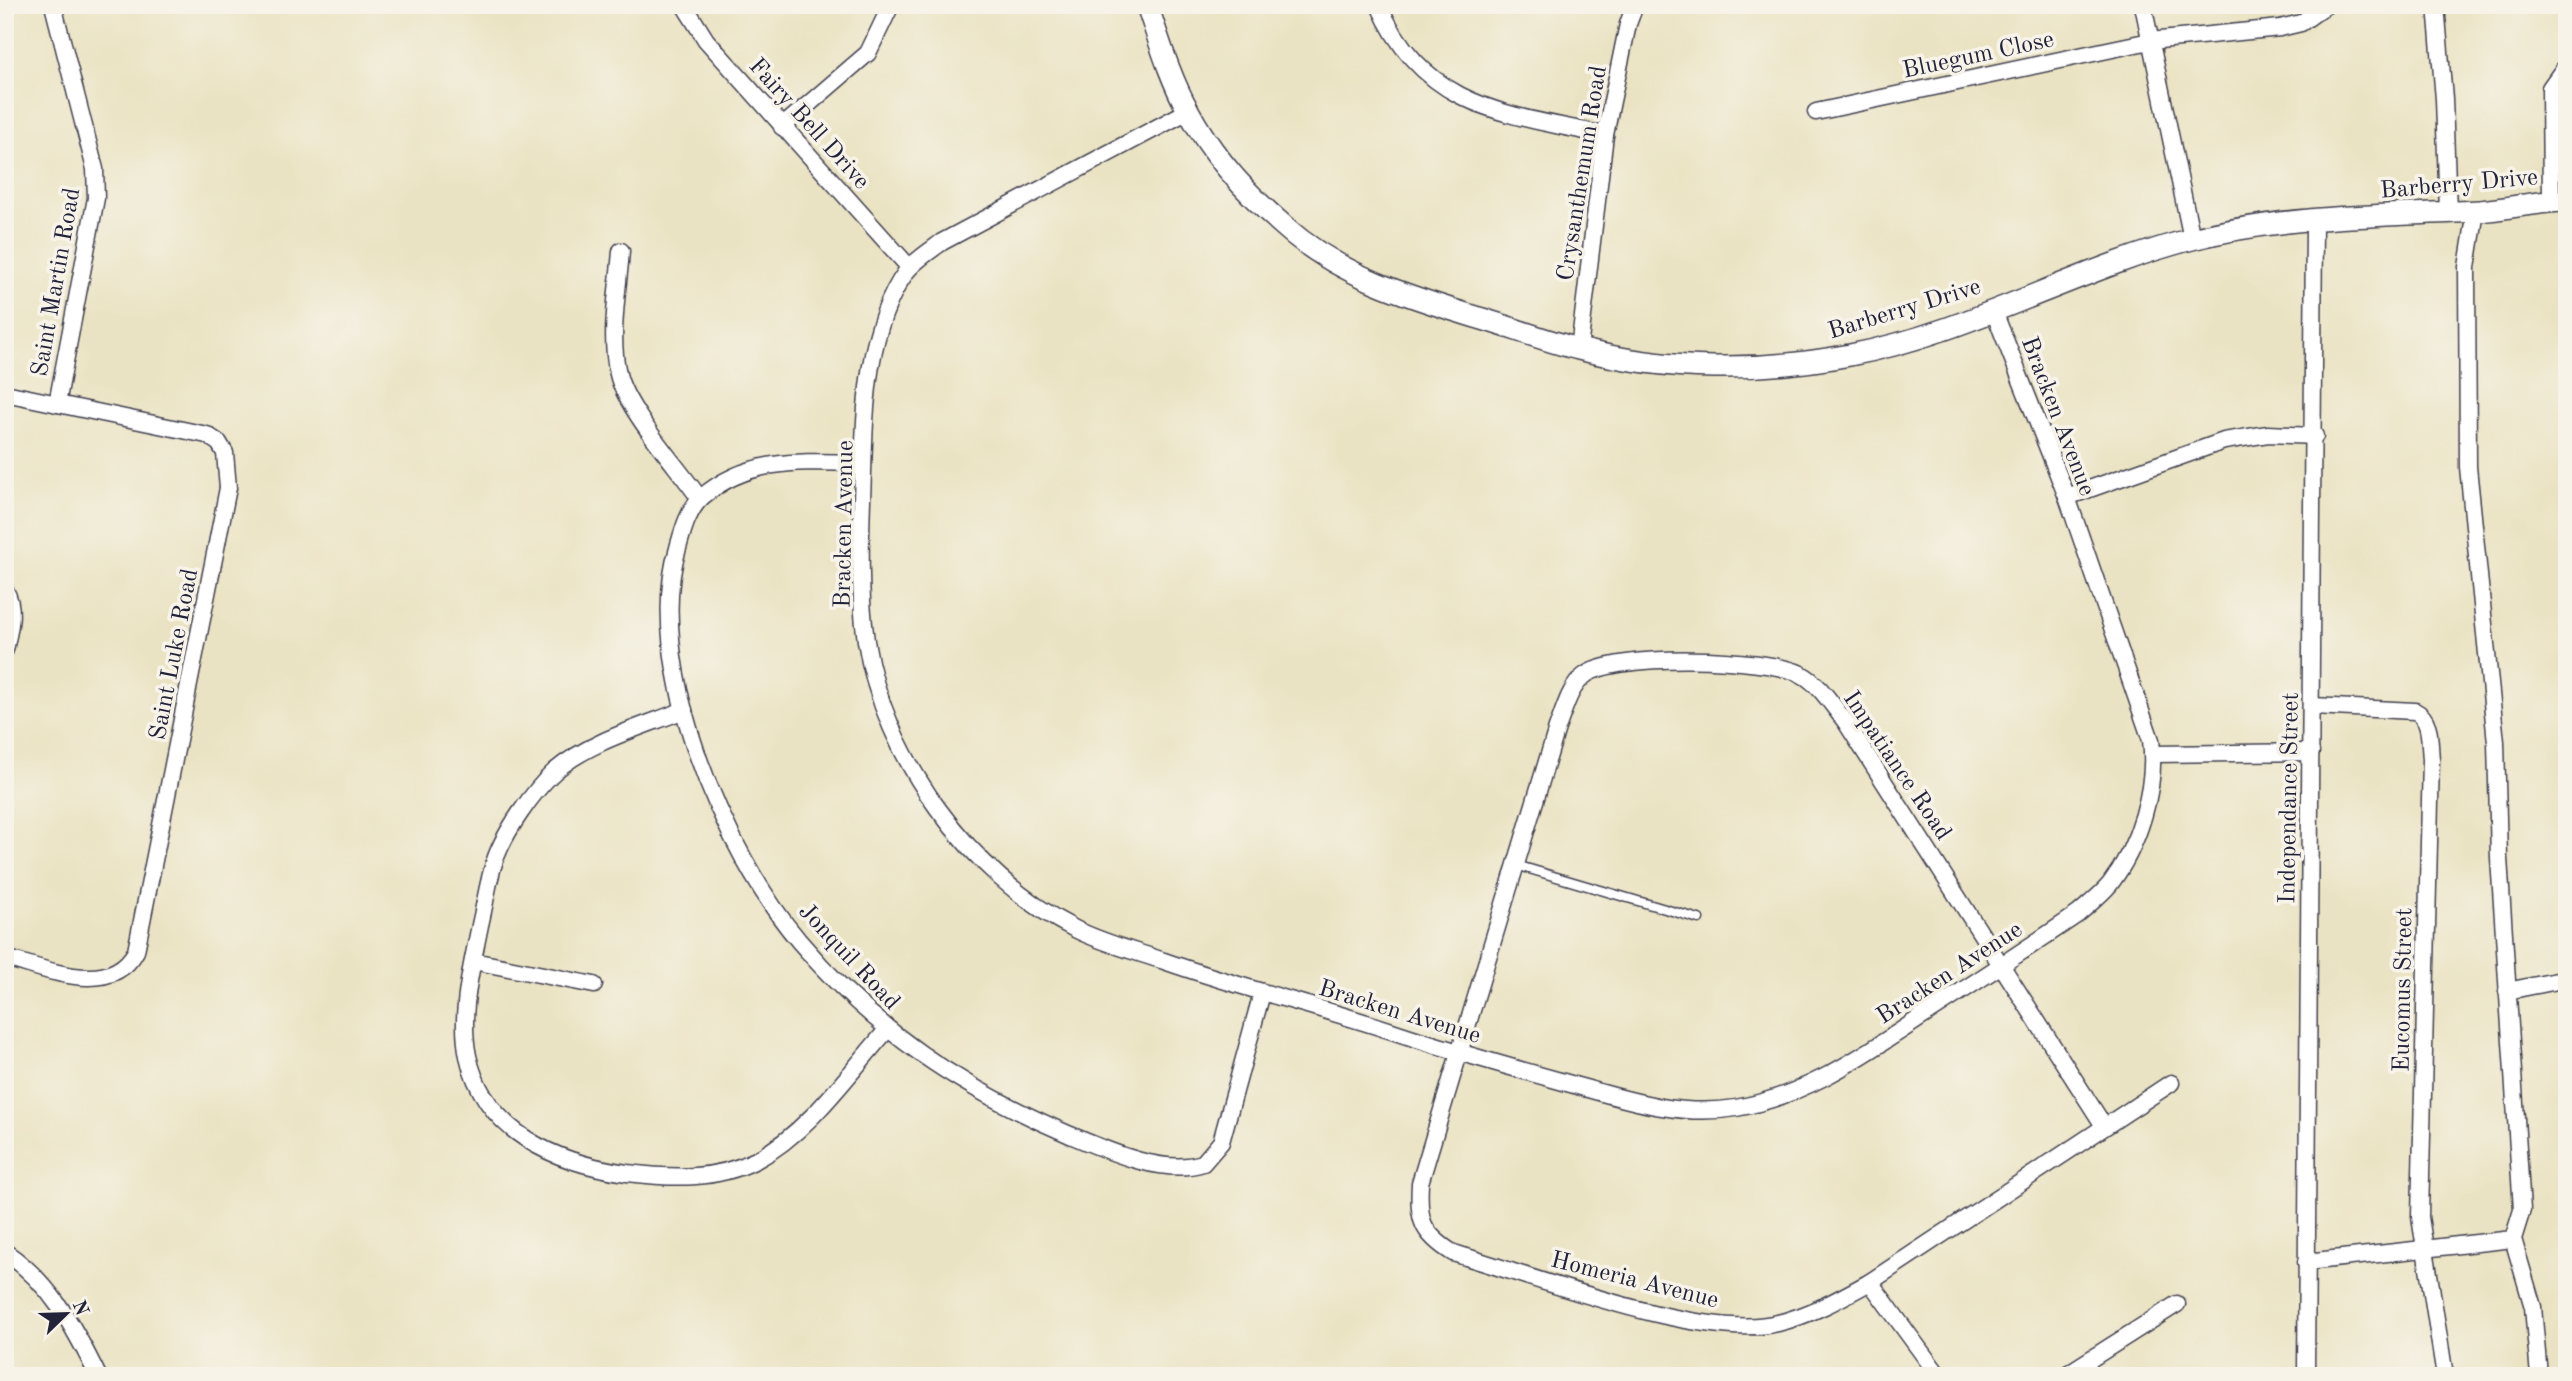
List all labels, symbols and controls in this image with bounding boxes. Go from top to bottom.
street label: Bluegum Close [1900,28,2056,84]
street label: Fairy Bell Drive [744,54,873,195]
street label: Crysanthemum Road [1554,64,1612,283]
street label: Barberry Drive [2379,166,2539,204]
street label: Saint Martin Road [29,186,85,379]
street label: Barberry Drive [1825,275,1984,345]
street label: Bracken Avenue [2016,334,2098,500]
street label: Bracken Avenue [832,440,858,608]
street label: Saint Luke Road [147,567,203,742]
street label: Impatiance Road [1838,687,1955,845]
street label: Independance Street [2276,692,2304,904]
street label: Jonquil Road [793,900,904,1015]
street label: Eucomus Street [2391,908,2417,1072]
street label: Bracken Avenue [1873,918,2027,1030]
street label: Bracken Avenue [1316,977,1483,1049]
street label: Homeria Avenue [1548,1248,1721,1313]
north arrow [32,1280,102,1350]
text: N [68,1298,91,1319]

